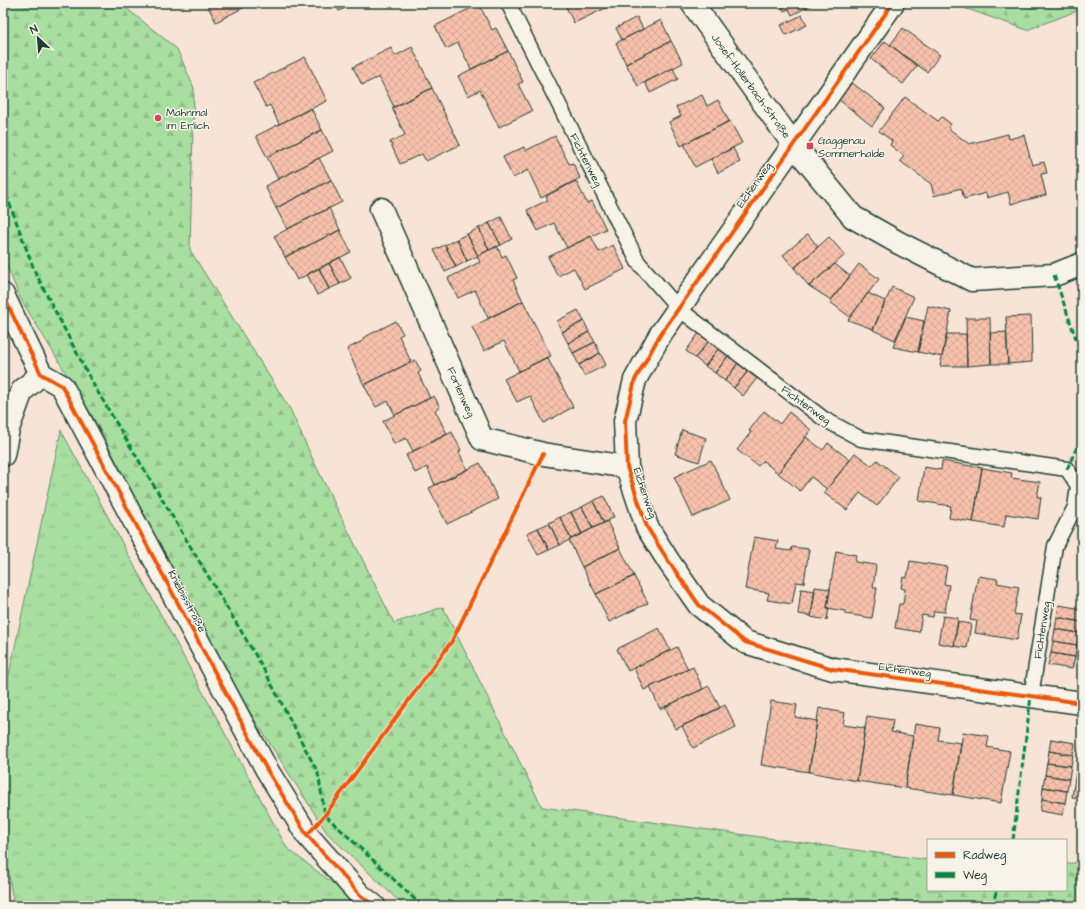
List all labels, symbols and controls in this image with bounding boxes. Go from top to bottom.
north arrow [18,18,58,58]
text: N [27,21,40,38]
street label: Josef-Hollerbach-Straße [708,30,794,142]
place label: Mahnmal im Erlich [166,105,210,133]
marker: Mahnmal im Erlich [153,113,163,123]
street label: Fichtenweg [565,131,606,190]
place label: Gaggenau Sommerhalde [818,133,885,161]
marker: Gaggenau Sommerhalde [805,141,815,151]
street label: Eichenweg [733,159,776,211]
street label: Forlenweg [442,364,479,420]
street label: Fichtenweg [777,382,834,429]
street label: Eichenweg [628,466,661,521]
street label: Kniebisstraße [164,567,210,635]
street label: Fichtenweg [1030,600,1055,660]
street label: Eichenweg [878,659,932,682]
legend [927,839,1067,891]
text: Radweg [963,847,1006,865]
text: Weg [963,867,987,885]

